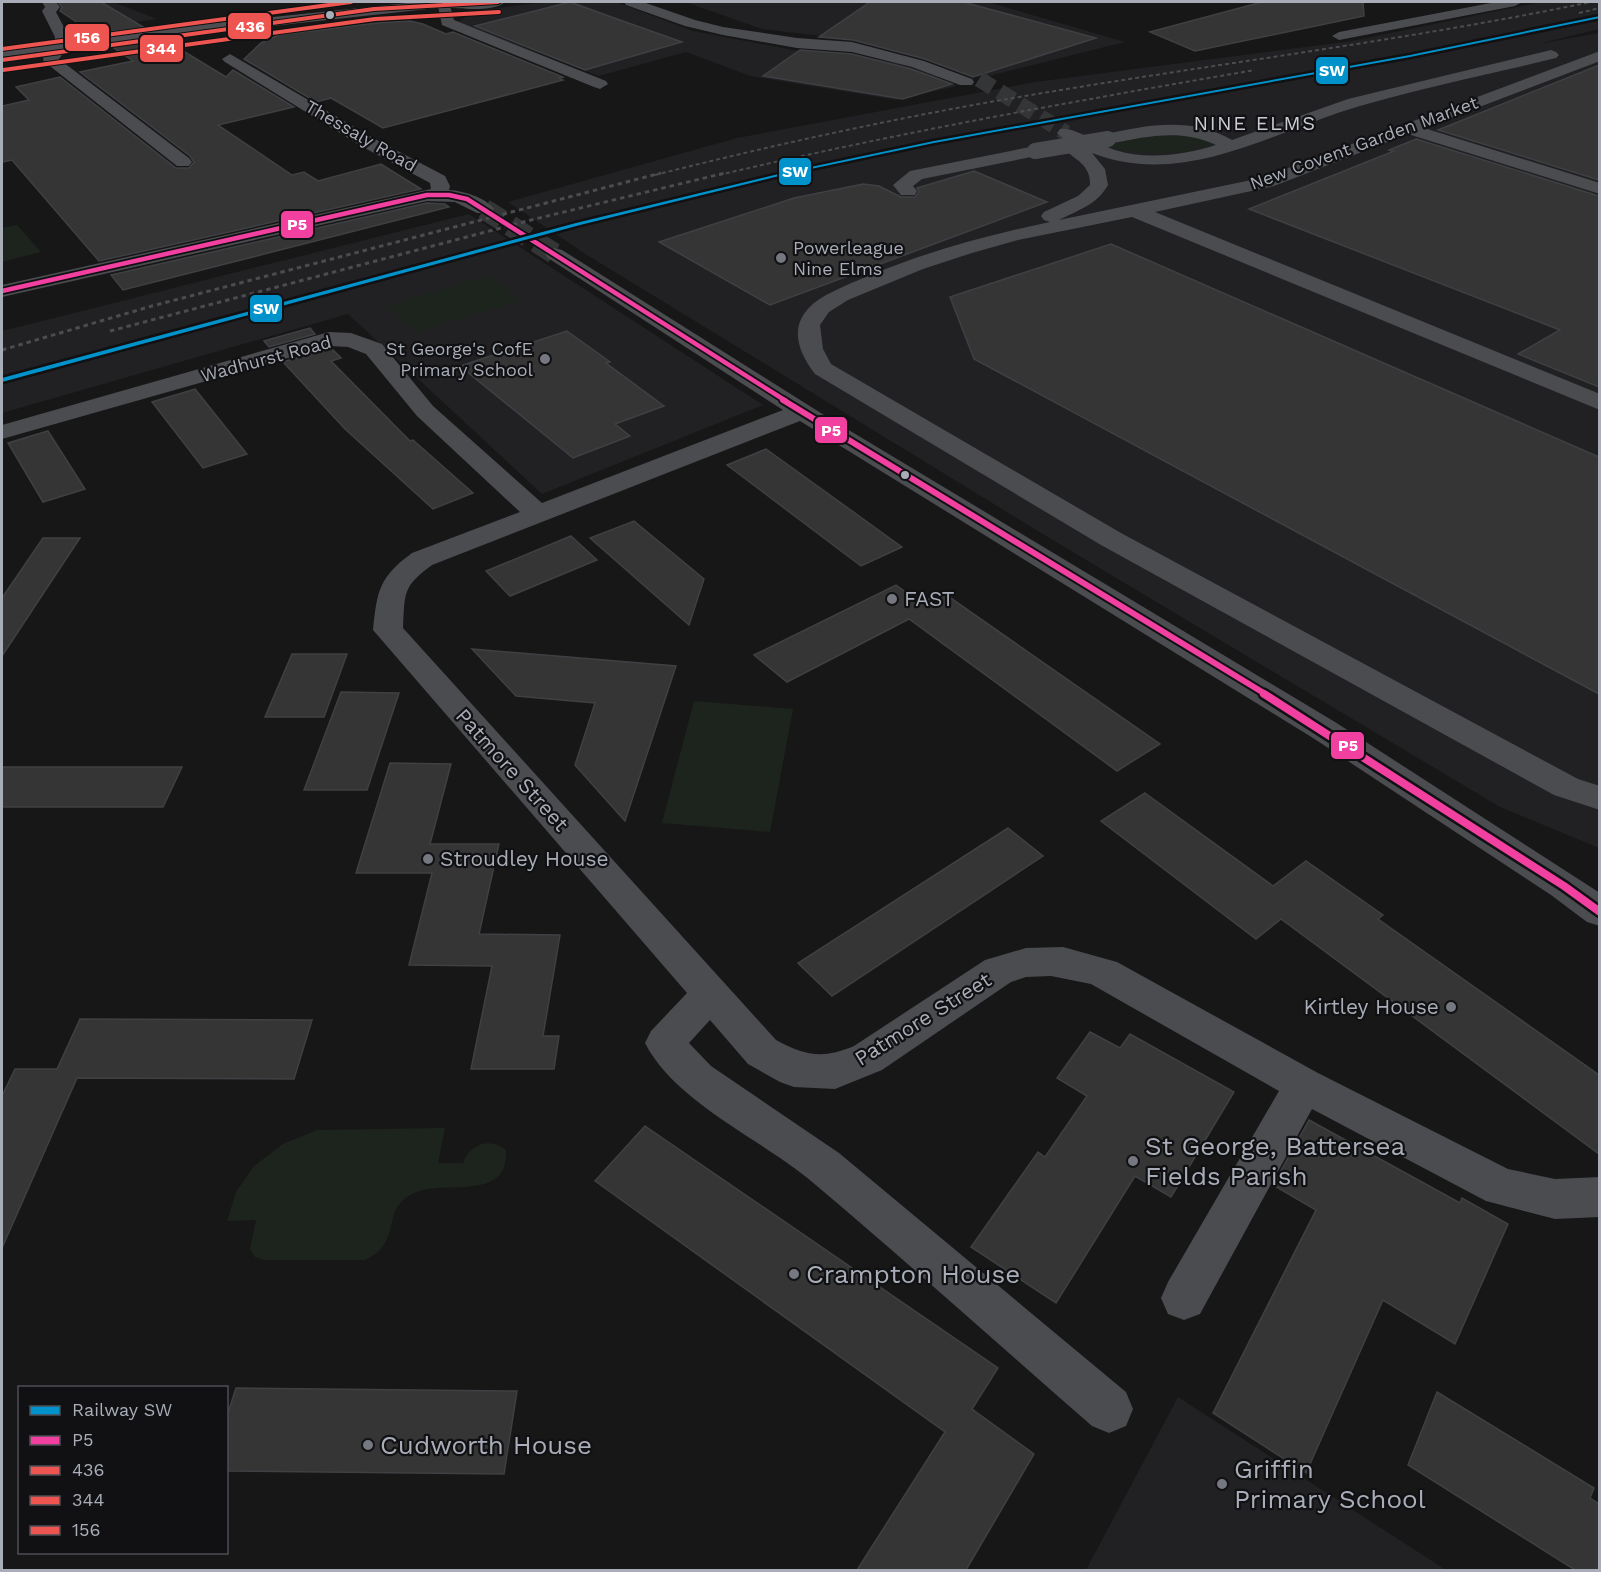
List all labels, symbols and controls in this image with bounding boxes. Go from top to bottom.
unlabelled marker [324,9,336,21]
line badge: 436 [227,12,272,40]
text: 436 [235,17,265,36]
line badge: 156 [64,23,110,52]
text: 156 [74,28,100,47]
line badge: 344 [139,34,184,63]
text: 344 [146,39,176,58]
line badge: SW [1315,56,1349,85]
text: SW [1319,61,1345,80]
street label: New Covent Garden Market [1247,91,1481,194]
street label: Thessaly Road [302,95,421,176]
district label: NINE ELMS [1194,111,1316,135]
line badge: SW [778,157,812,186]
text: SW [782,162,808,181]
line badge: P5 [280,210,314,239]
text: P5 [287,215,307,234]
place label: Powerleague Nine Elms [793,237,904,279]
marker: Powerleague Nine Elms [774,251,788,265]
line badge: SW [249,294,283,323]
text: SW [253,299,279,318]
street label: Wadhurst Road [198,331,333,386]
place label: St George's CofE Primary School [386,338,533,380]
marker: St George's CofE Primary School [538,352,552,366]
line badge: P5 [814,416,848,444]
text: P5 [821,421,841,440]
unlabelled marker [899,469,911,481]
place label: FAST [904,586,955,611]
marker: FAST [885,592,899,606]
street label: Patmore Street [451,703,574,836]
line badge: P5 [1330,731,1365,760]
text: P5 [1338,736,1358,755]
place label: Stroudley House [440,846,609,871]
marker: Stroudley House [421,852,435,866]
street label: Patmore Street [850,966,996,1071]
place label: Kirtley House [1303,994,1439,1019]
marker: Kirtley House [1444,1000,1458,1014]
place label: St George, Battersea Fields Parish [1145,1131,1405,1191]
marker: St George, Battersea Fields Parish [1126,1154,1140,1168]
place label: Crampton House [806,1259,1020,1289]
marker: Crampton House [787,1267,801,1281]
legend [18,1386,228,1554]
text: Railway SW [72,1399,172,1420]
text: P5 [72,1429,93,1450]
place label: Cudworth House [380,1430,592,1460]
marker: Cudworth House [361,1438,375,1452]
place label: Griffin Primary School [1234,1454,1426,1514]
text: 436 [72,1459,104,1480]
marker: Griffin Primary School [1215,1477,1229,1491]
text: 344 [72,1489,105,1510]
text: 156 [72,1519,100,1540]

